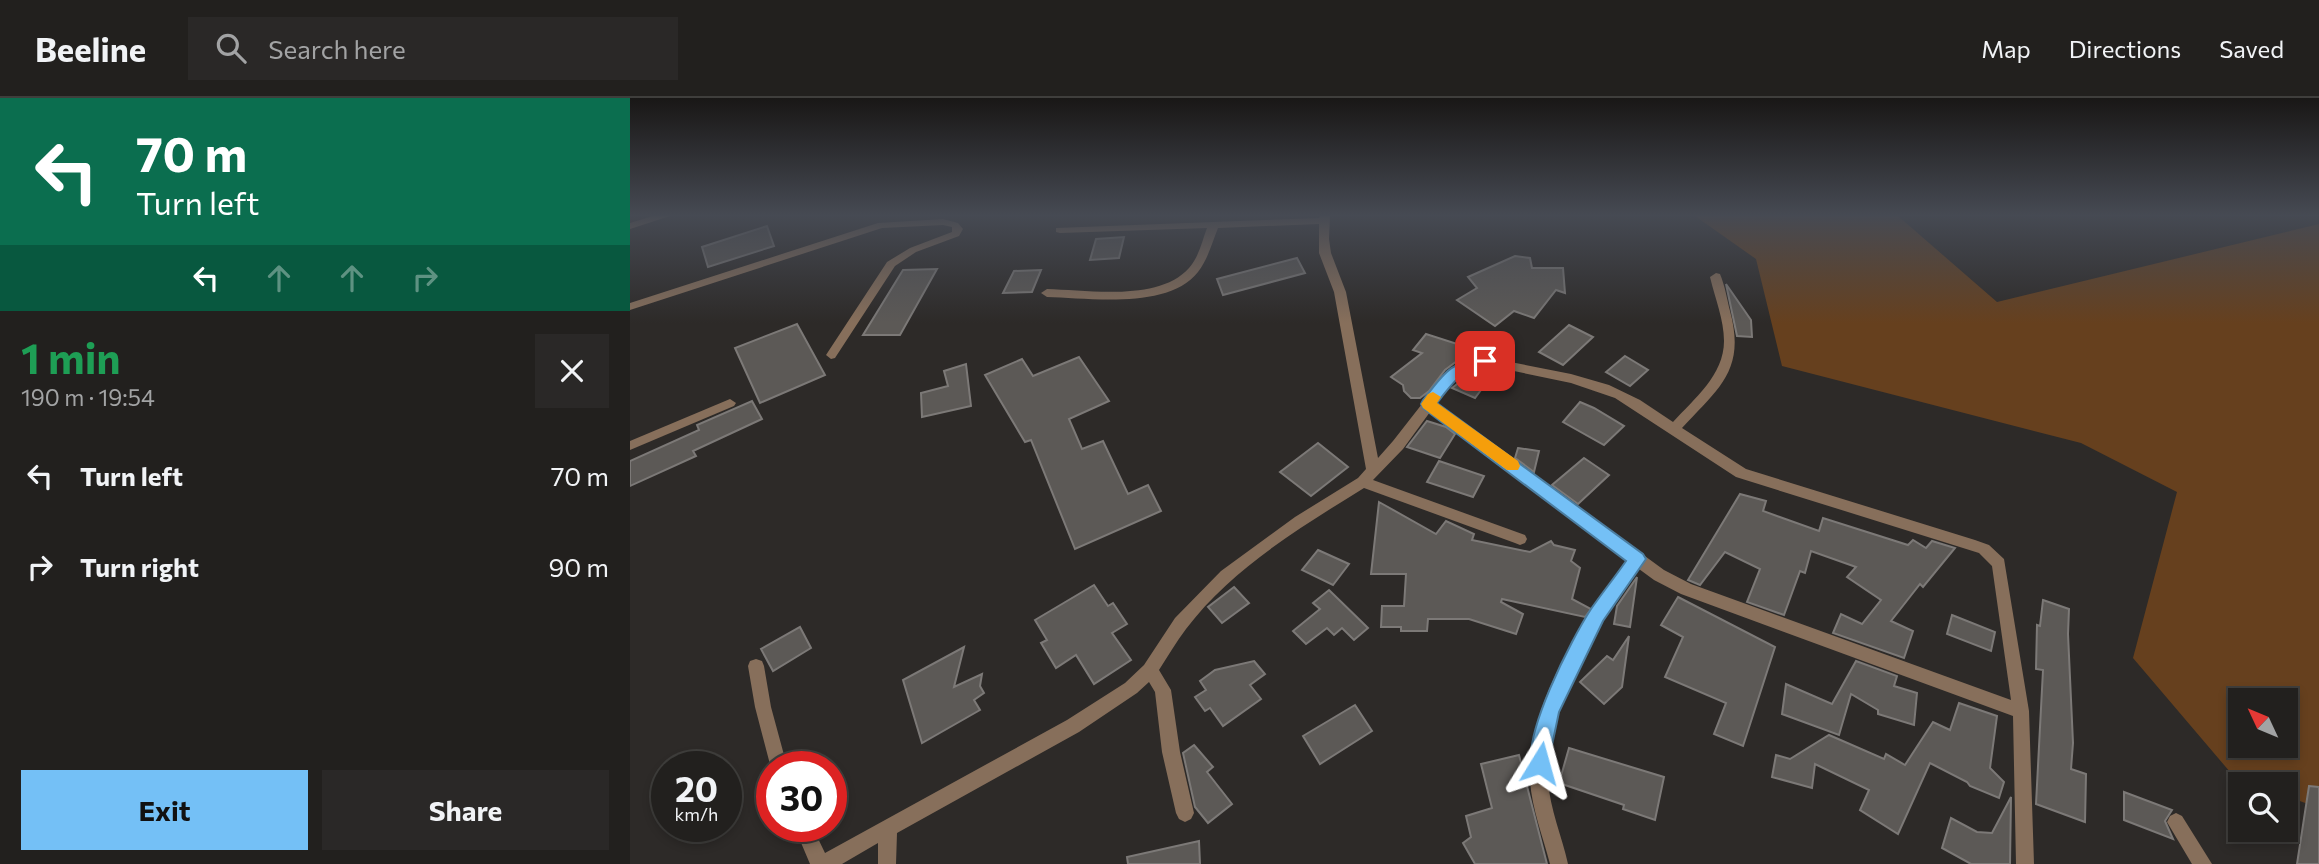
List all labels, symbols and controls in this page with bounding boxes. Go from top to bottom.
search box [188,17,678,80]
text: Beeline [35,28,146,69]
icon: search [212,29,250,67]
text: Search here [268,33,406,64]
text: Map [1981,34,2031,63]
text: Directions [2069,34,2181,63]
text: Saved [2219,34,2284,63]
text: 70 m [136,122,247,182]
icon: left [21,126,112,217]
text: Turn left [136,182,260,222]
icon: left [187,259,225,297]
icon: ahead [260,259,298,297]
icon: ahead [333,259,371,297]
icon: right [406,259,444,297]
text: 1 min [21,331,121,383]
pin [1455,331,1515,391]
button: close [535,334,609,408]
icon: arrive [1466,342,1504,380]
text: 190 m · 19:54 [21,383,155,411]
icon: left [21,457,59,495]
text: Turn left [80,460,183,491]
text: 70 m [551,460,609,491]
icon: right [21,548,59,586]
text: Turn right [80,551,199,582]
text: 90 m [549,551,609,582]
north arrow [2228,688,2298,758]
map controls [2228,688,2298,842]
position arrow [1503,726,1577,800]
speed limit sign: 30 [756,751,847,842]
text: 20 [675,766,718,809]
button: Exit [21,770,308,850]
button: Share [322,770,609,850]
button: search [2228,772,2298,842]
text: km/h [675,803,718,825]

